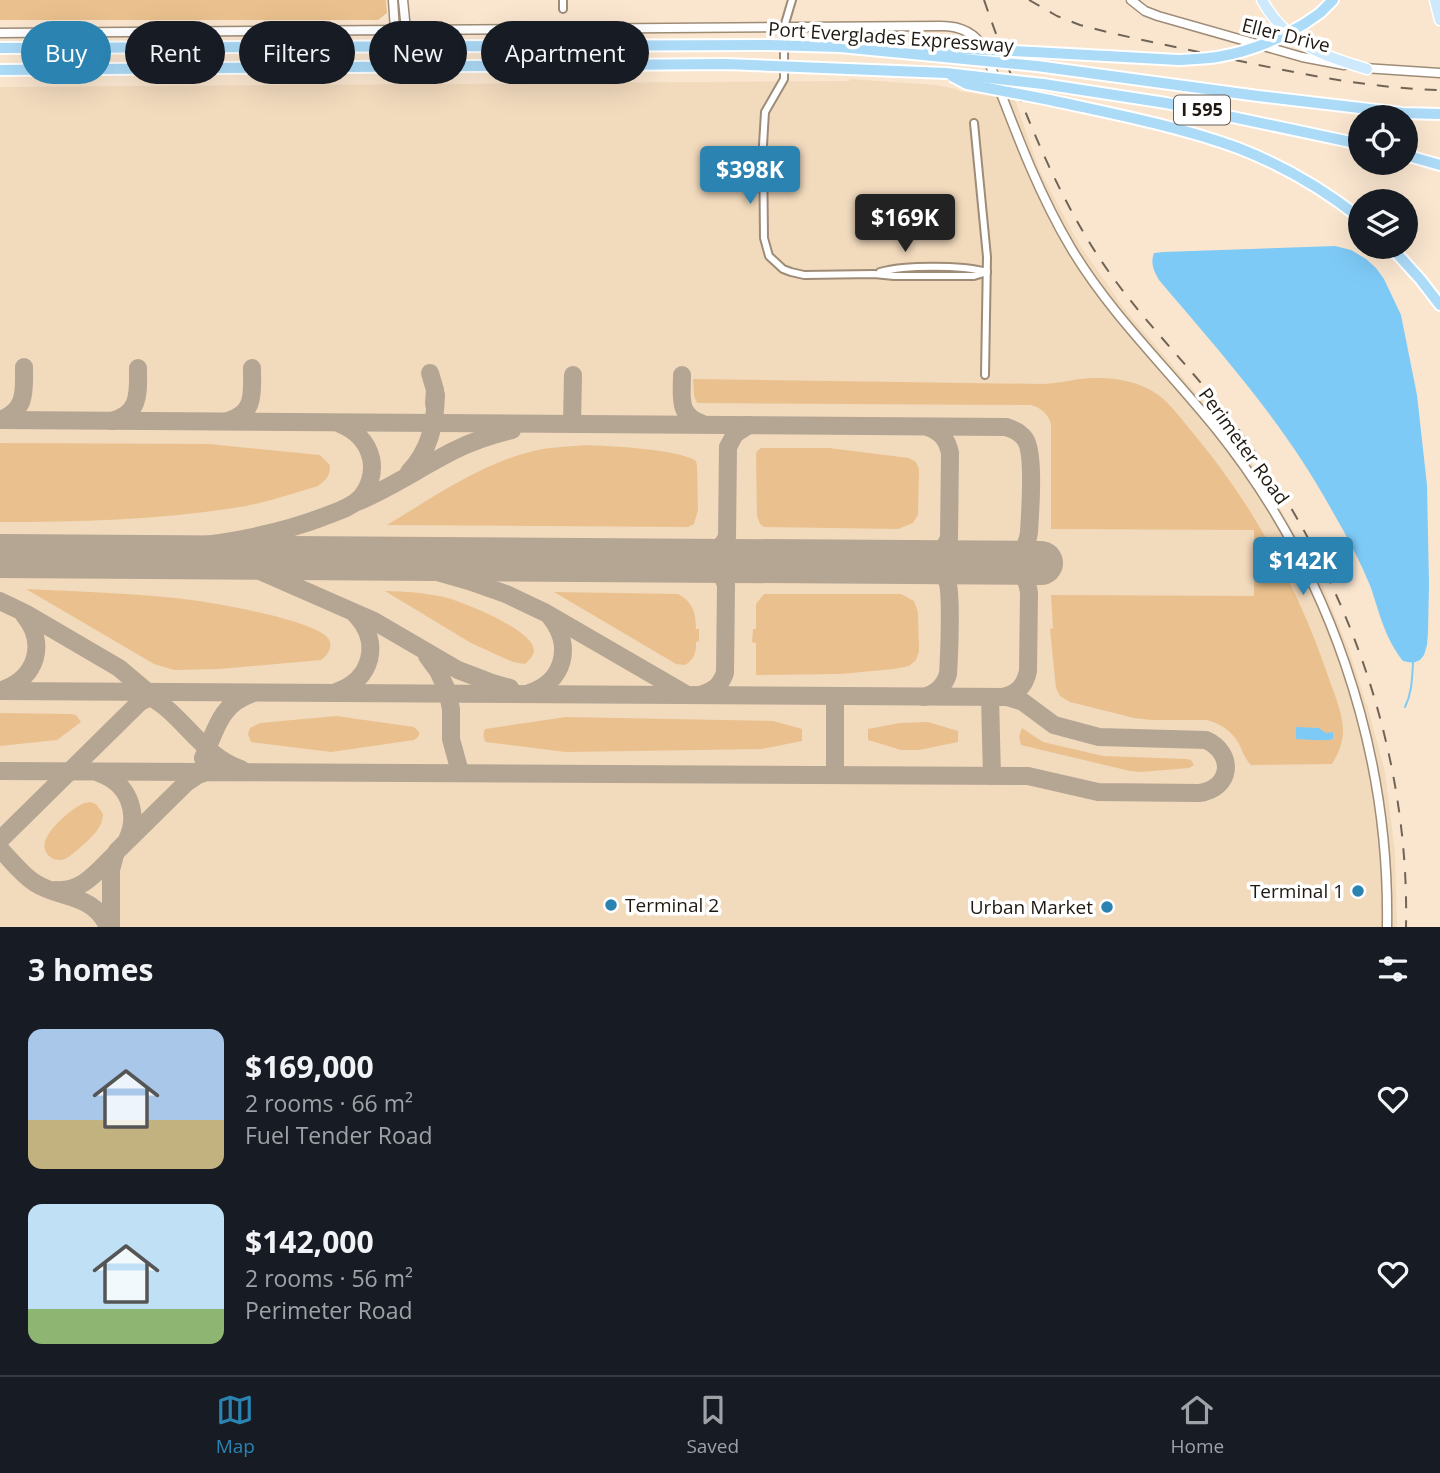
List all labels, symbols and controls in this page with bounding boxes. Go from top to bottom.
street label: Eller Drive [1239,11,1333,59]
street label: Port Everglades Expressway [767,15,1015,59]
chip: Buy [21,21,111,84]
chip: Rent [125,21,225,84]
chip: Filters [239,21,355,84]
chip: New [369,21,467,84]
chip: Apartment [481,21,649,84]
road number: I 595 [1174,96,1230,124]
map controls [1348,105,1418,259]
button: locate [1348,105,1418,175]
pin: $398K [701,146,799,206]
text: $398K [716,153,784,185]
button: layers [1348,189,1418,259]
pin: $169K [856,194,954,254]
text: $169K [871,201,939,233]
street label: Perimeter Road [1193,382,1295,510]
pin: $142K [1254,538,1352,597]
text: $142K [1269,544,1337,576]
place label: Terminal 1 [1250,878,1344,904]
marker: Terminal 1 [1350,883,1366,899]
place label: Terminal 2 [625,892,719,918]
place label: Urban Market [970,894,1093,920]
marker: Terminal 2 [603,897,619,913]
marker: Urban Market [1099,899,1115,915]
text: 3 homes [28,949,153,990]
icon: filters [1374,950,1412,988]
text: $169,000 [245,1046,374,1087]
icon: home [84,1057,168,1141]
icon: heart [1374,1080,1412,1118]
text: 2 rooms · 66 m² [245,1087,413,1119]
text: Fuel Tender Road [245,1119,433,1151]
text: $142,000 [245,1221,374,1262]
icon: home [84,1232,168,1316]
icon: heart [1374,1255,1412,1293]
text: 2 rooms · 56 m² [245,1262,413,1294]
text: Perimeter Road [245,1294,413,1326]
tab: Map [216,1391,255,1459]
tab: Saved [686,1391,739,1459]
tab: Home [1171,1391,1224,1459]

